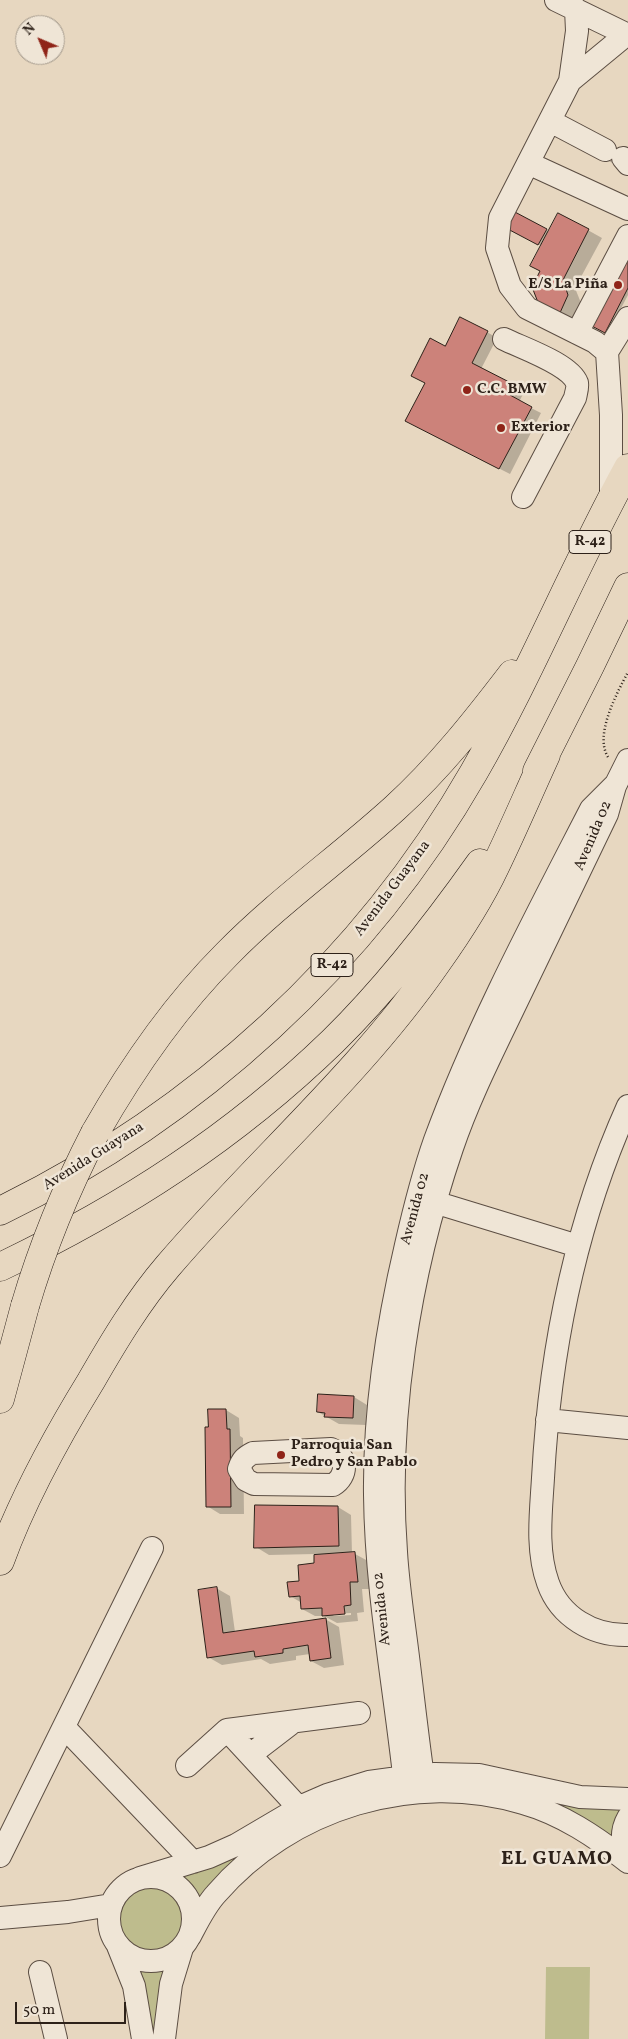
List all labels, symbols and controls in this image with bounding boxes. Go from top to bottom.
north arrow [15,15,65,65]
text: N [19,19,40,40]
place label: E/S La Piña [528,276,608,294]
marker: E/S La Piña [612,279,624,291]
place label: C.C. BMW [477,381,547,399]
marker: C.C. BMW [461,384,473,396]
place label: Exterior [511,419,570,437]
marker: Exterior [495,422,507,434]
road number: R-42 [569,530,611,554]
street label: Avenida 02 [571,798,617,874]
street label: Avenida Guayana [351,838,435,940]
road number: R-42 [311,954,353,976]
street label: Avenida Guayana [40,1119,148,1195]
street label: Avenida 02 [398,1171,434,1247]
place label: Parroquia San Pedro y San Pablo [291,1437,417,1472]
marker: Parroquia San Pedro y San Pablo [275,1449,287,1461]
street label: Avenida 02 [370,1571,396,1647]
district label: EL GUAMO [500,1848,614,1872]
scale bar [18,1992,129,2024]
text: 50 m [23,2000,55,2021]

